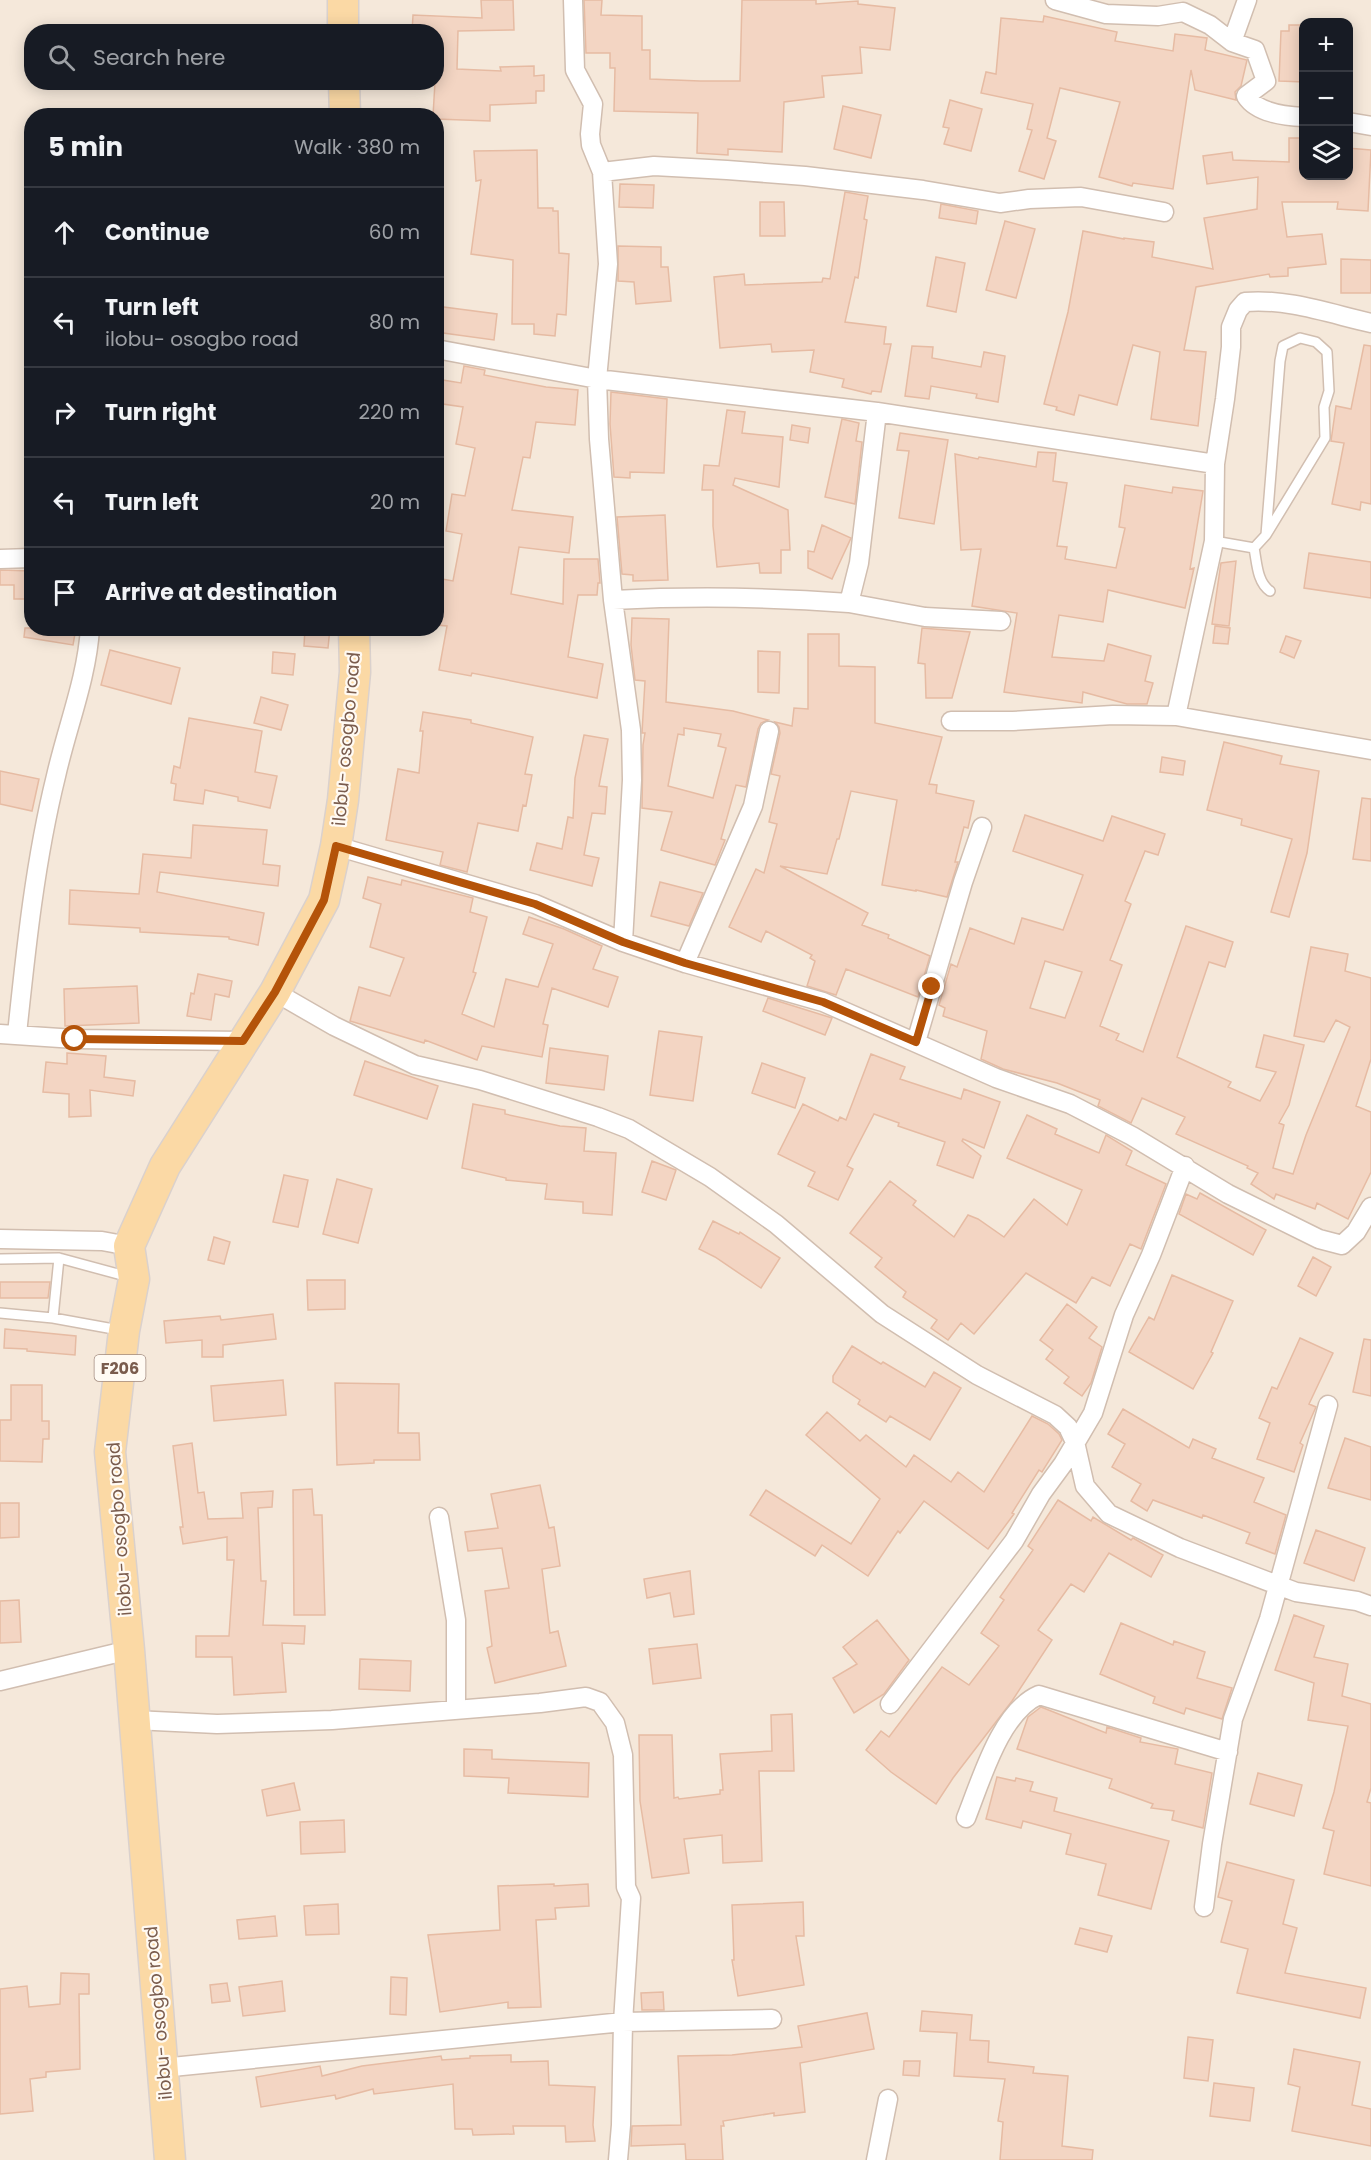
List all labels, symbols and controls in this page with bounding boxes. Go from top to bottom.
map controls [1299,18,1353,180]
button: + [1299,18,1353,72]
search box [24,24,444,90]
icon: search [45,41,78,74]
text: Search here [93,42,226,73]
button: − [1299,72,1353,126]
button: layers [1299,126,1353,180]
text: 5 min [48,129,123,165]
text: Walk · 380 m [294,133,420,161]
icon: ahead [48,216,81,249]
text: Continue [105,217,209,248]
text: 60 m [369,218,420,246]
text: Turn left [105,292,199,323]
icon: left [48,306,81,339]
text: 80 m [369,308,420,336]
text: ilobu- osogbo road [105,325,299,353]
icon: right [48,396,81,429]
text: Turn right [105,397,216,428]
text: 220 m [359,398,420,426]
icon: left [48,486,81,519]
text: Turn left [105,487,199,518]
text: 20 m [370,488,420,516]
icon: arrive [48,576,81,609]
text: Arrive at destination [105,577,337,608]
street label: ilobu- osogbo road [326,651,366,827]
route end [918,973,944,999]
route start [61,1025,87,1051]
road number: F206 [94,1355,146,1381]
street label: ilobu- osogbo road [100,1441,138,1617]
street label: ilobu- osogbo road [138,1925,178,2101]

